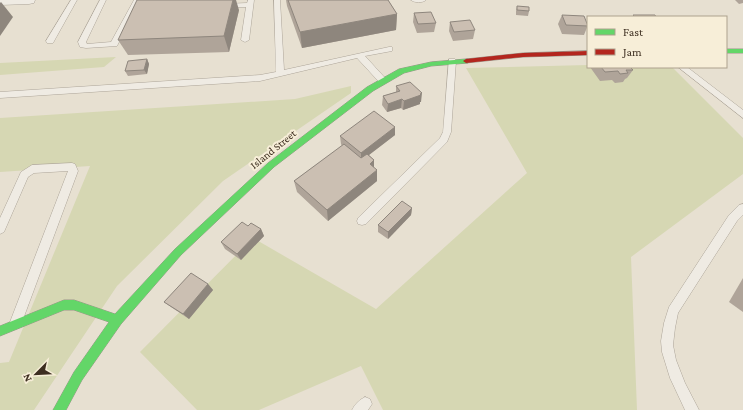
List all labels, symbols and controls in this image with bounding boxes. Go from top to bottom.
legend [587,16,727,68]
text: Fast [623,25,644,39]
text: Jam [622,45,642,59]
street label: Island Street [248,127,298,171]
north arrow [16,354,56,394]
text: N [20,372,34,384]

